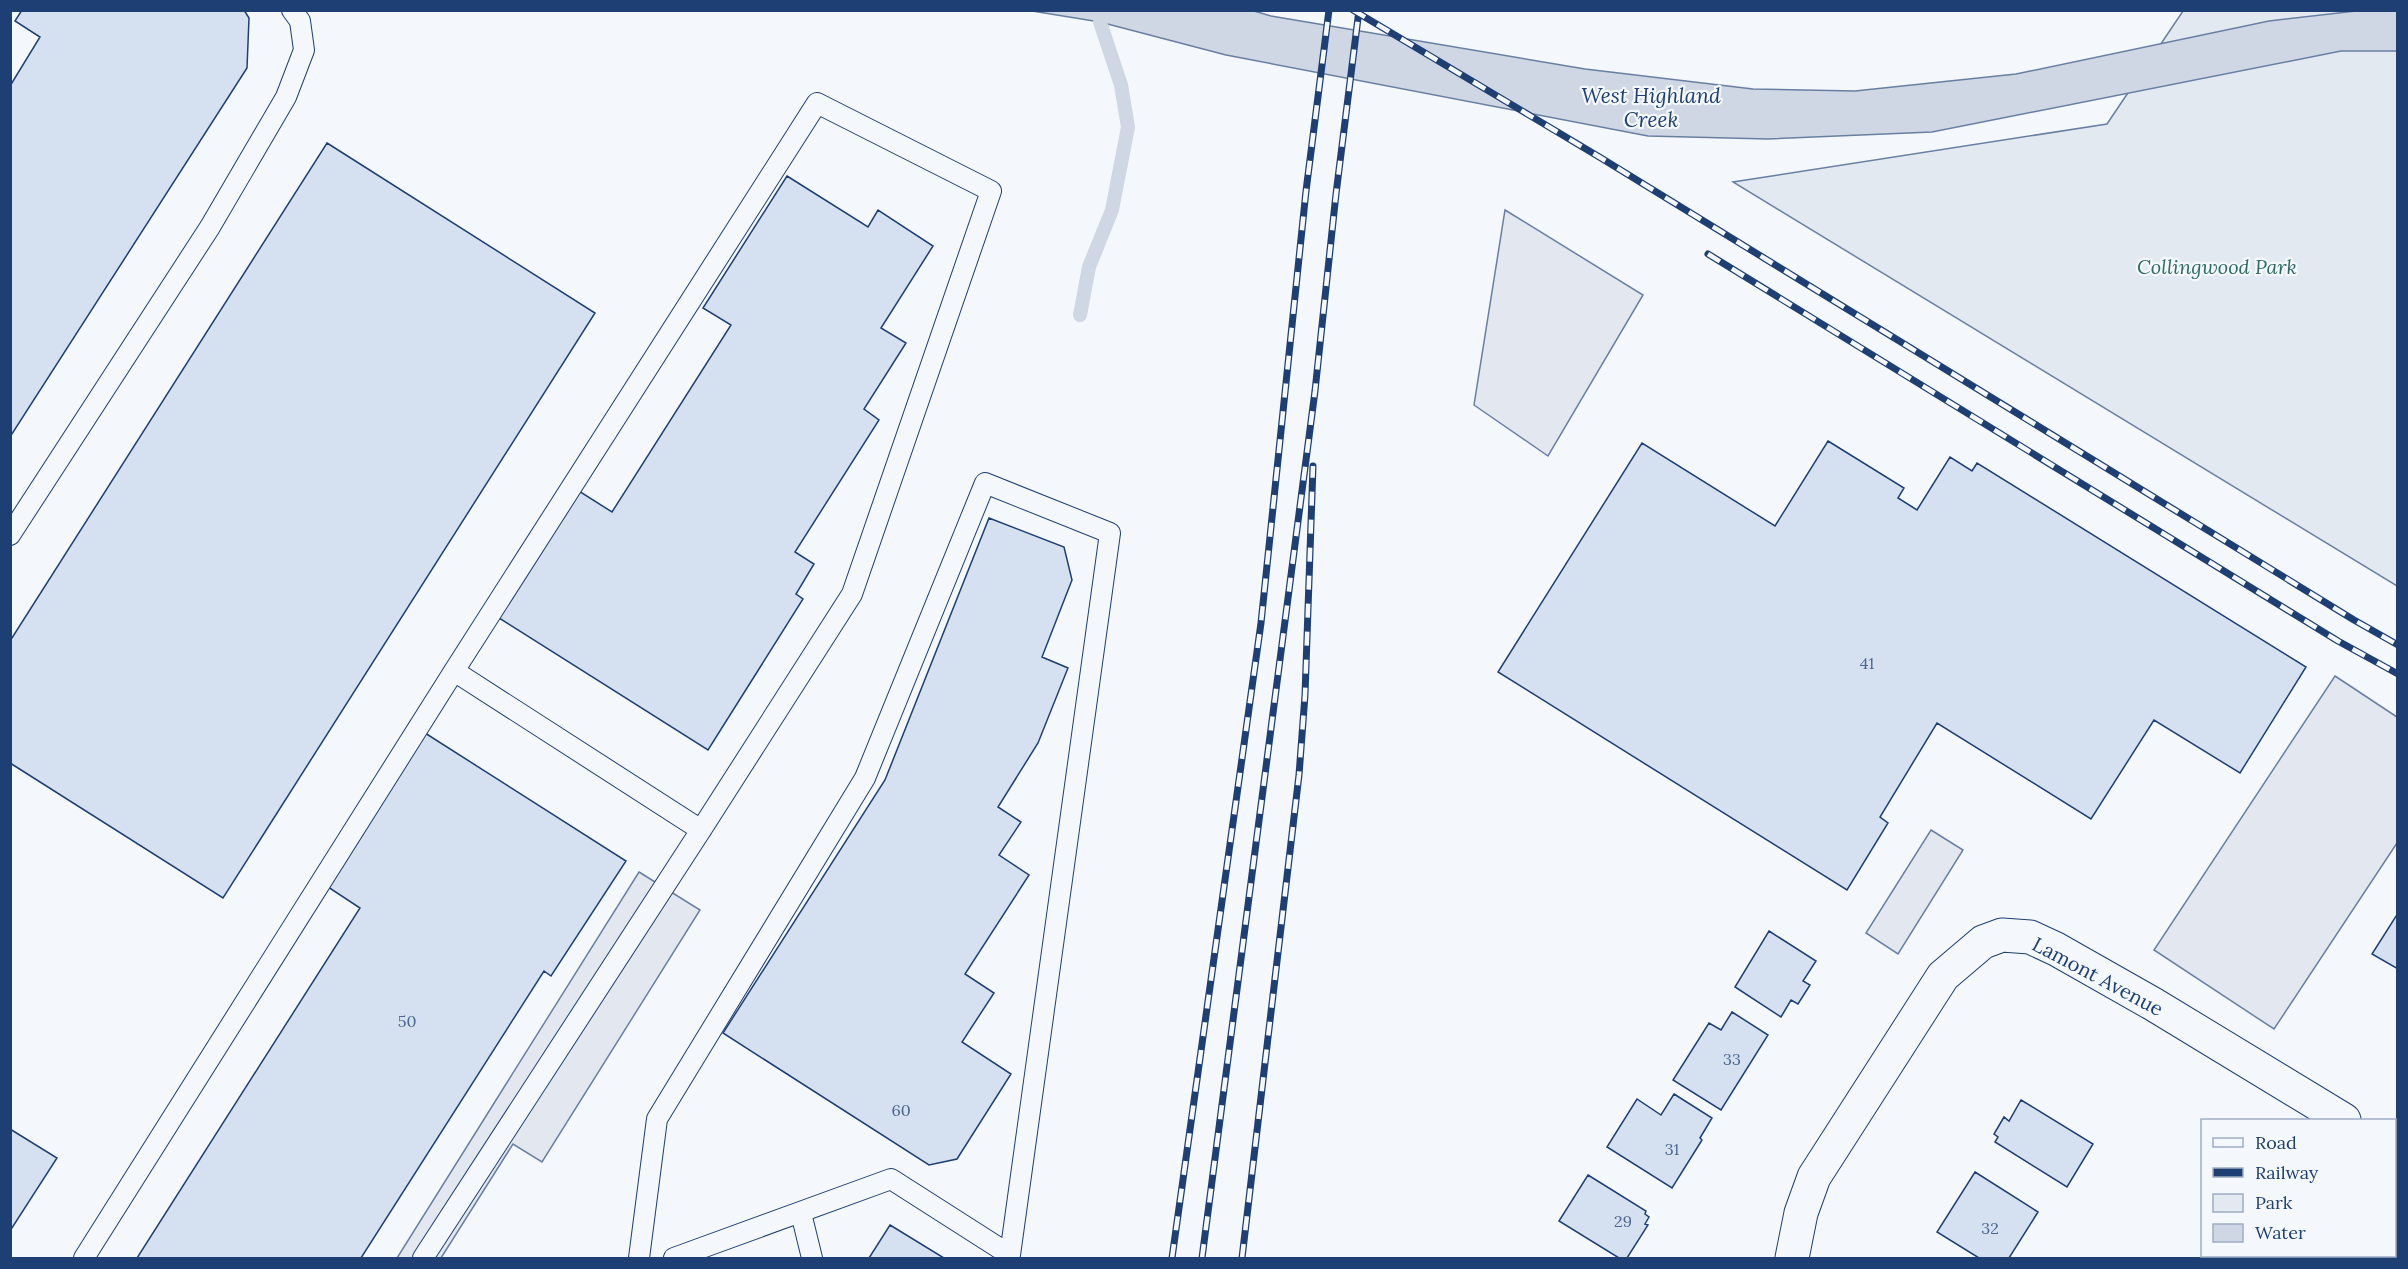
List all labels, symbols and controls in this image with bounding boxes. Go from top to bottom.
water label: West Highland Creek [1581,82,1721,133]
park label: Collingwood Park [2137,254,2297,279]
house number: 41 [1860,653,1874,673]
street label: Lamont Avenue [2028,931,2168,1021]
house number: 50 [398,1011,416,1031]
house number: 33 [1723,1049,1741,1069]
house number: 60 [891,1100,911,1120]
legend [2201,1119,2396,1257]
text: Road [2255,1131,2297,1154]
house number: 31 [1665,1139,1680,1159]
text: Railway [2255,1161,2319,1184]
text: Park [2255,1191,2293,1214]
house number: 29 [1614,1211,1632,1231]
house number: 32 [1981,1218,1999,1238]
text: Water [2255,1221,2306,1244]

